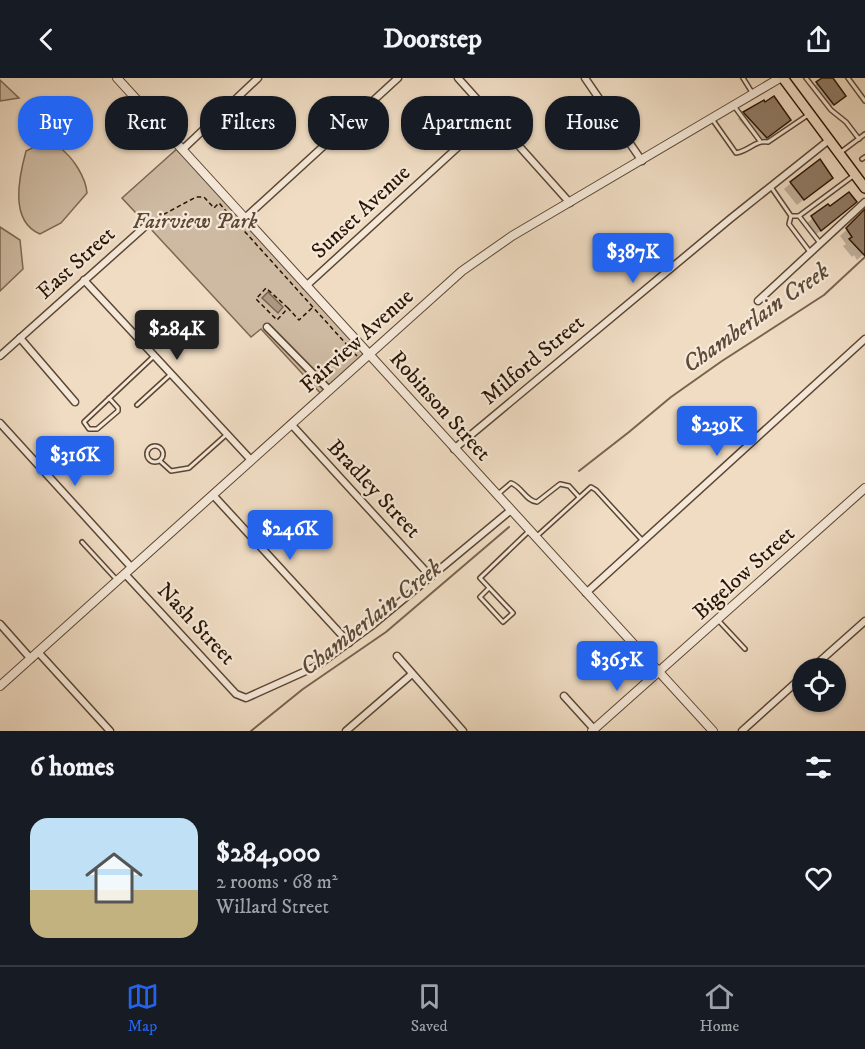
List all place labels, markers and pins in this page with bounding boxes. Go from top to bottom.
pin: $387K [591,233,675,284]
pin: $284K [135,310,219,361]
pin: $239K [675,406,759,457]
pin: $316K [33,436,117,487]
pin: $246K [248,510,332,561]
pin: $365K [575,641,659,692]

